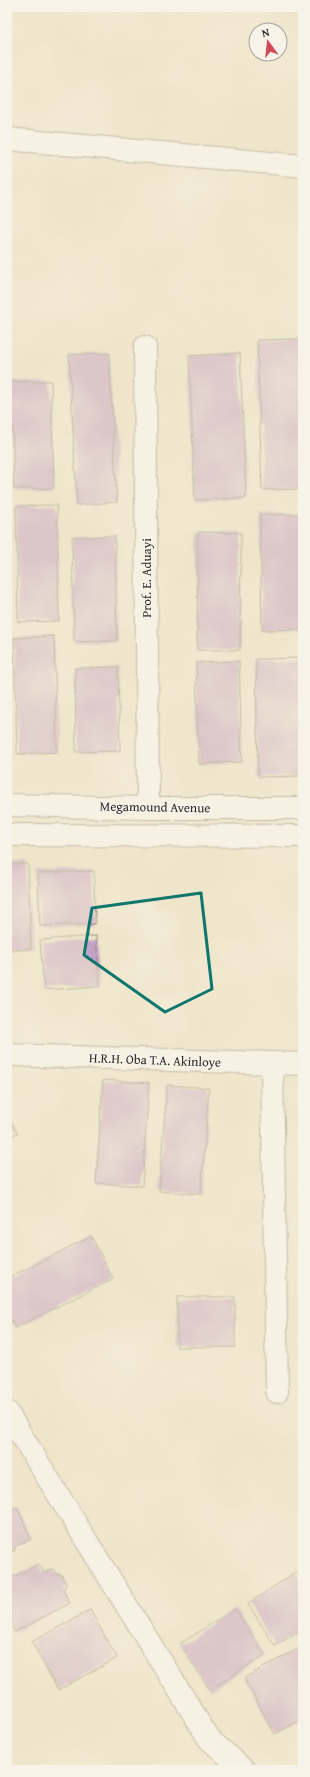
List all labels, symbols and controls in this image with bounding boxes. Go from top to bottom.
north arrow [248,22,288,62]
text: N [260,23,272,41]
street label: Prof. E. Aduayi [137,538,156,618]
street label: Megamound Avenue [99,797,211,817]
street label: H.R.H. Oba T.A. Akinloye [89,1048,221,1072]

